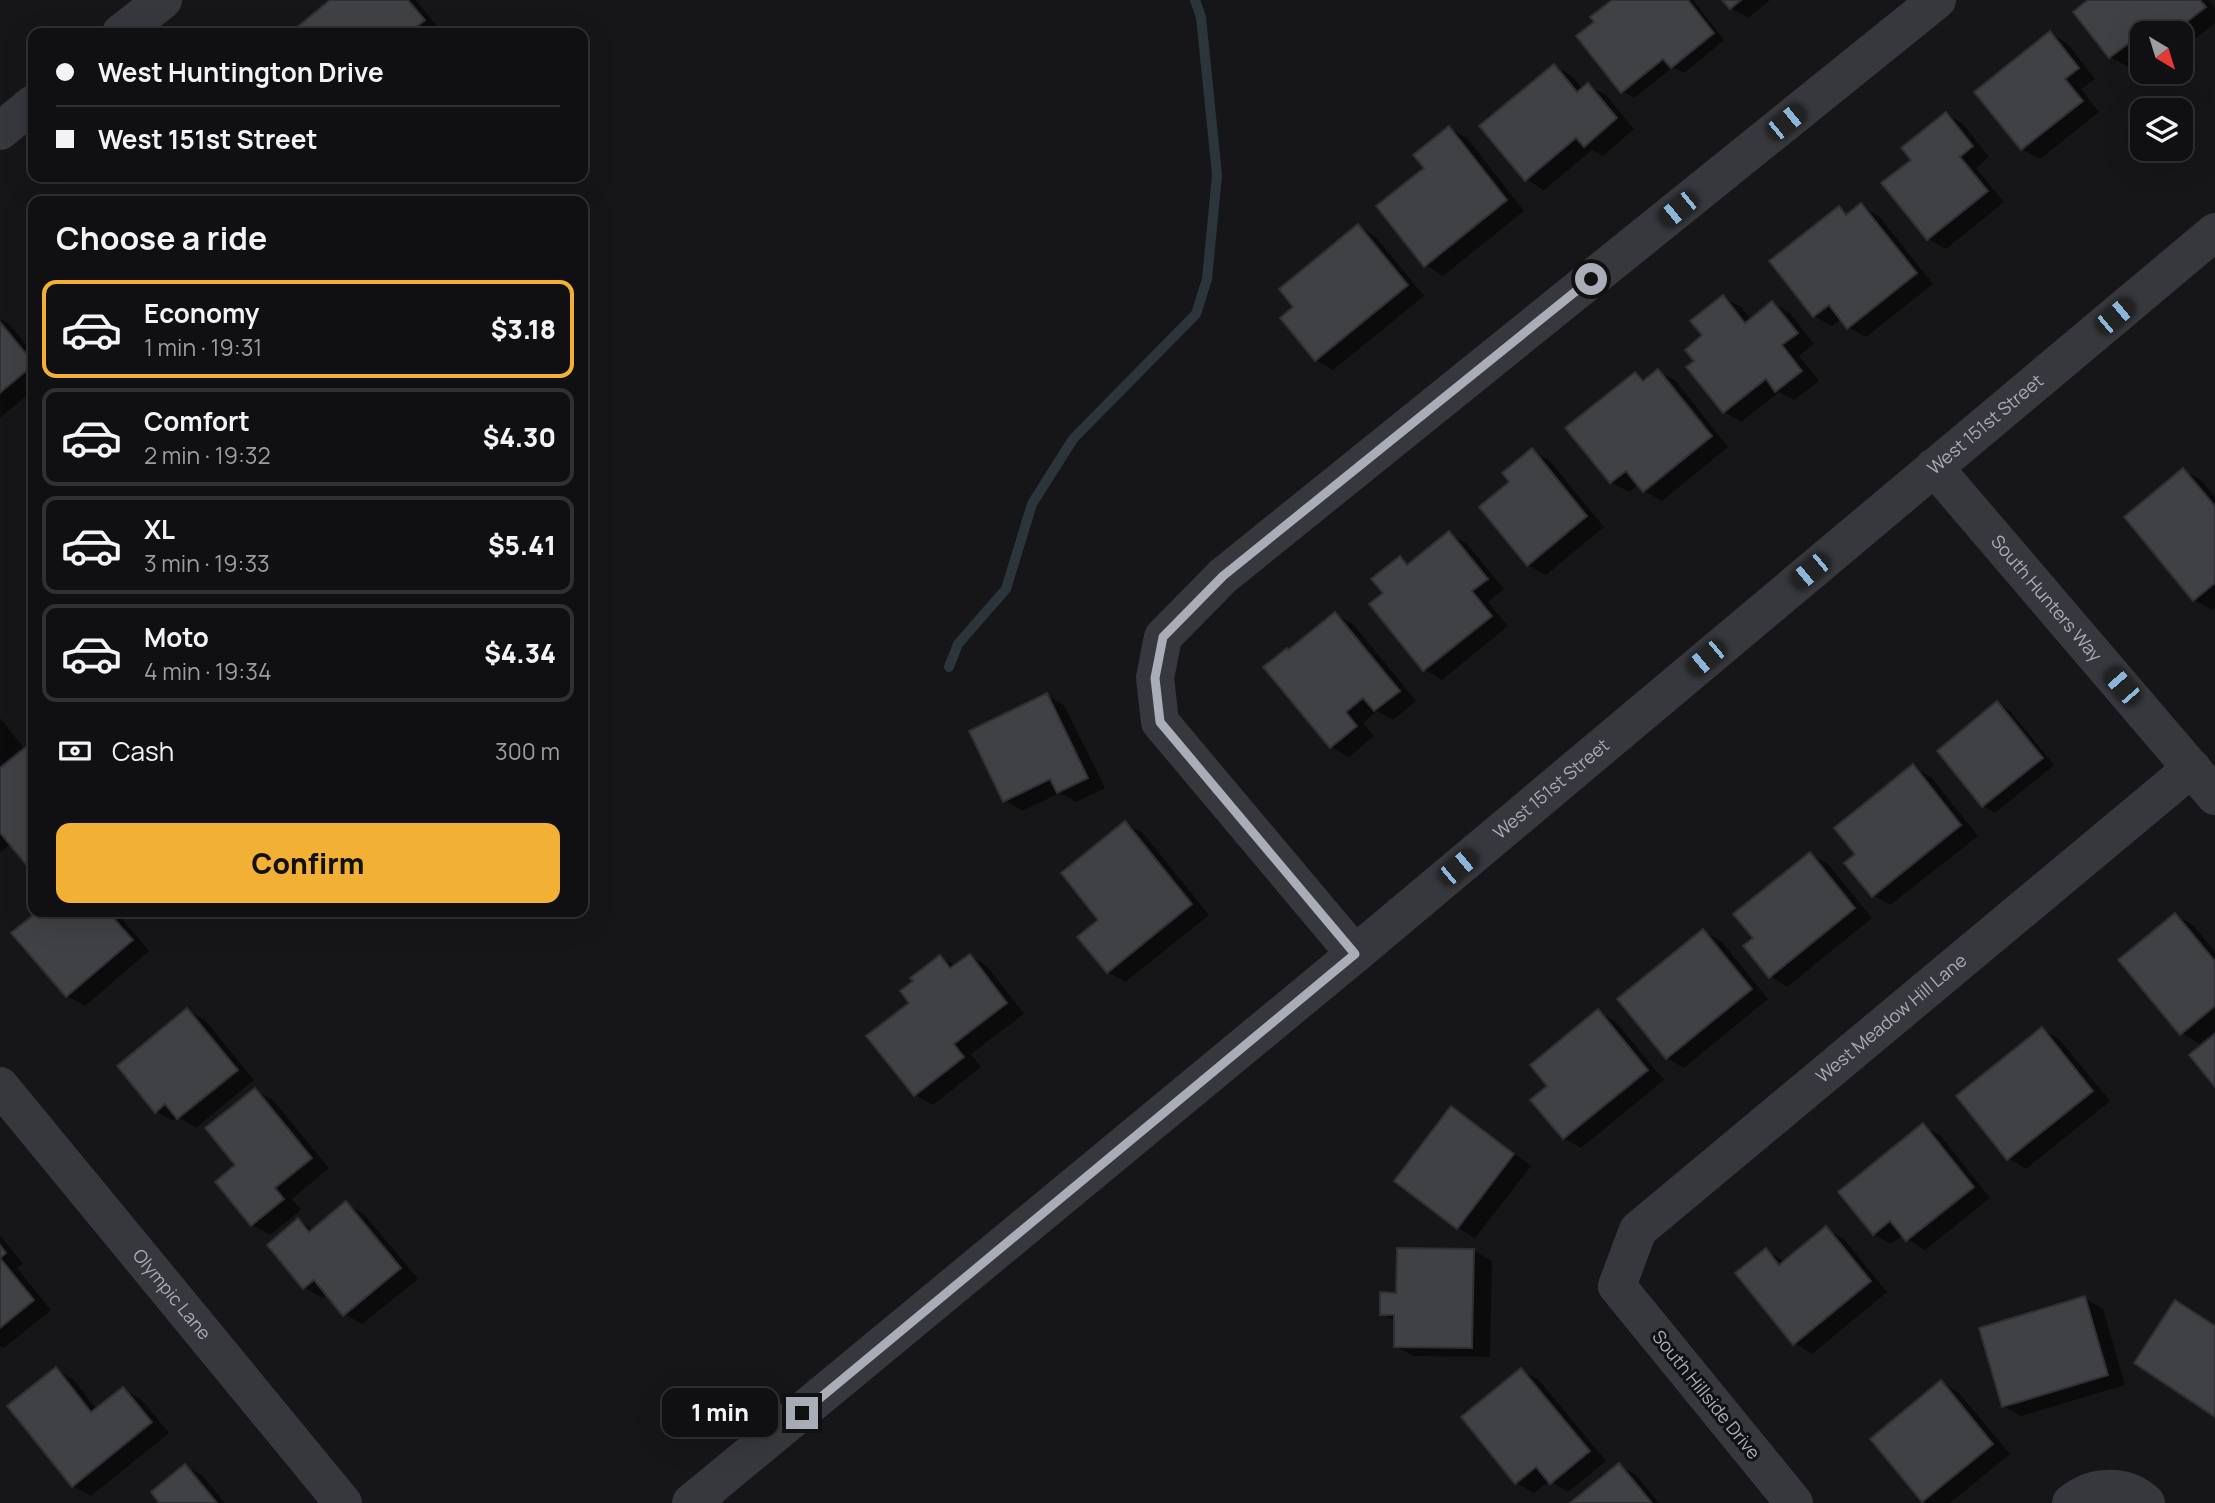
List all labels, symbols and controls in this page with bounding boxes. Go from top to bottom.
north arrow [2130,21,2193,84]
map controls [2130,21,2193,161]
text: West Huntington Drive [98,54,384,90]
button: layers [2130,98,2193,161]
car [1764,101,1809,143]
text: West 151st Street [98,121,318,157]
car [1656,188,1701,230]
text: Choose a ride [56,216,267,260]
route start [1575,263,1607,295]
car [2093,294,2138,338]
text: Economy [144,295,259,331]
icon: car [60,298,123,361]
text: $3.18 [491,311,556,347]
text: 1 min · 19:31 [144,331,262,363]
street label: West 151st Street [1922,368,2048,479]
text: Comfort [144,403,250,439]
icon: car [60,406,123,469]
text: $4.30 [483,419,556,455]
text: 2 min · 19:32 [144,439,271,471]
text: XL [144,511,175,547]
icon: car [60,514,123,577]
text: $5.41 [488,527,556,563]
street label: South Hunters Way [1986,530,2108,667]
text: 3 min · 19:33 [144,547,270,579]
car [1788,549,1833,593]
text: Moto [144,619,209,655]
icon: car [60,622,123,685]
text: $4.34 [484,635,556,671]
car [1684,636,1729,680]
text: 4 min · 19:34 [144,655,272,687]
car [2101,663,2144,709]
icon: cash [56,732,94,770]
text: Cash [112,733,174,769]
street label: West 151st Street [1488,733,1614,844]
text: 300 m [495,735,560,767]
button: Confirm [56,823,560,903]
car [1436,845,1481,889]
street label: West Meadow Hill Lane [1811,948,1971,1088]
street label: Olympic Lane [128,1243,217,1344]
street label: South Hillside Drive [1647,1325,1766,1464]
callout: 1 min [662,1388,778,1438]
text: 1 min [691,1396,749,1428]
route end [786,1397,818,1429]

